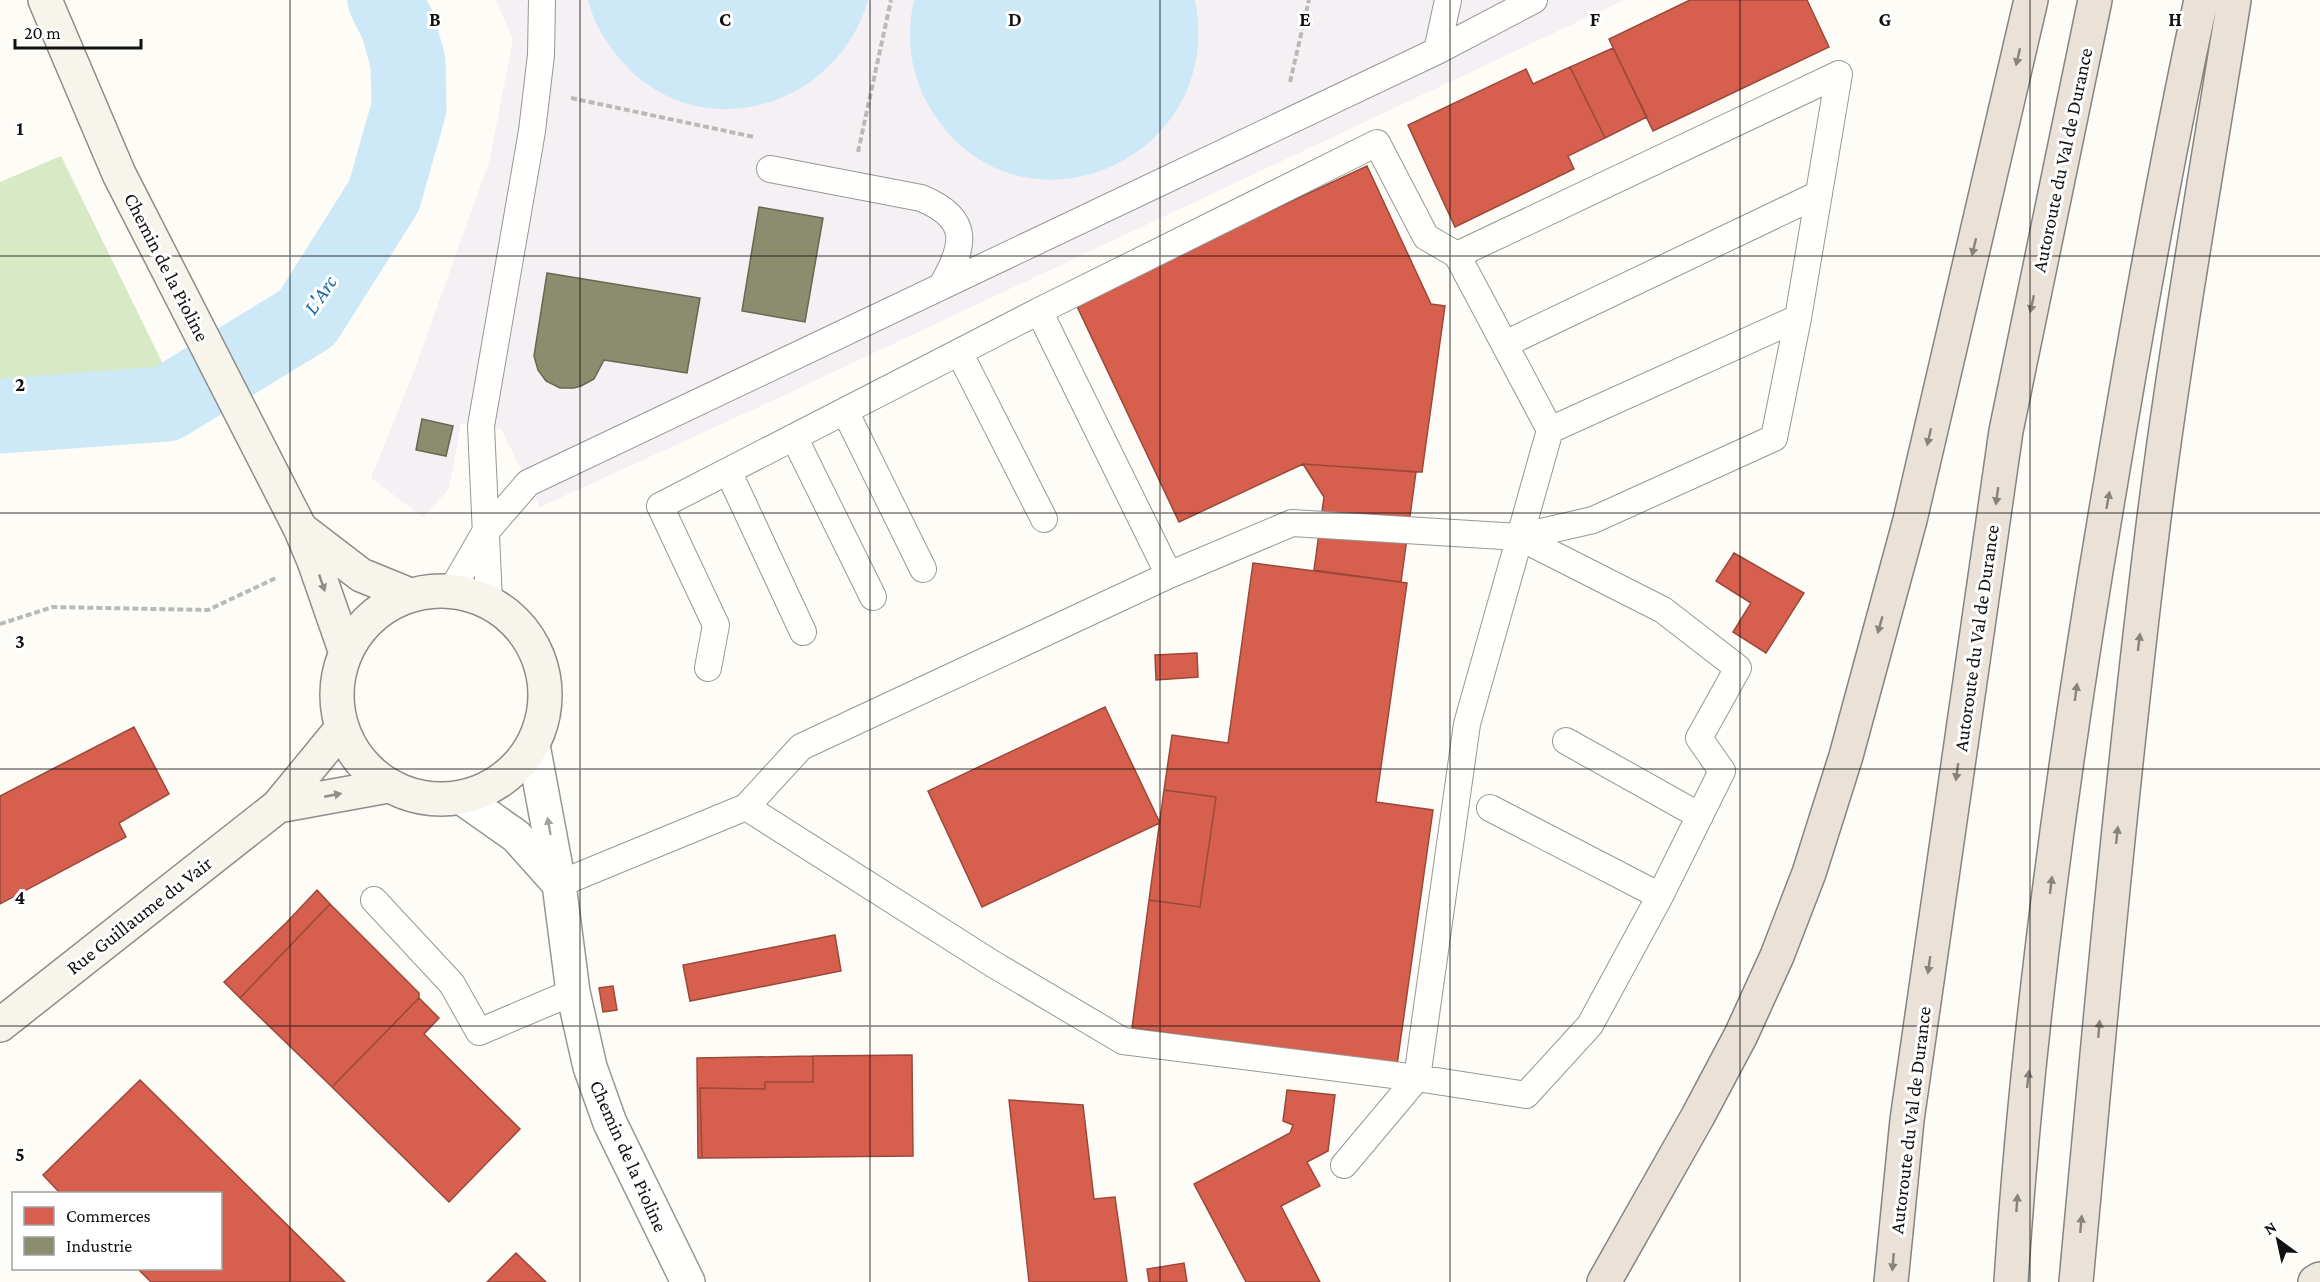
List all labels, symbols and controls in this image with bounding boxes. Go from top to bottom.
text: B [429,8,441,30]
text: C [719,8,731,30]
text: D [1008,8,1022,30]
text: E [1299,8,1311,30]
text: F [1590,8,1601,30]
text: G [1879,8,1892,30]
text: H [2168,8,2182,30]
scale bar [15,12,141,50]
text: 20 m [24,23,61,43]
street label: Autoroute du Val de Durance [2027,46,2097,274]
one-way arrow [2012,48,2022,66]
text: 1 [16,117,24,139]
street label: Chemin de la Pioline [120,189,214,345]
one-way arrow [1969,238,1978,257]
water label: L'Arc [298,271,342,319]
one-way arrow [2027,295,2036,314]
text: 2 [15,373,25,395]
one-way arrow [1924,428,1934,446]
one-way arrow [1992,486,2001,505]
one-way arrow [2103,490,2112,509]
street label: Autoroute du Val de Durance [1949,523,2003,753]
one-way arrow [317,574,327,592]
one-way arrow [1875,617,1884,635]
text: 3 [15,630,25,652]
one-way arrow [2134,632,2144,651]
one-way arrow [2072,682,2081,701]
one-way arrow [1953,762,1962,781]
one-way arrow [324,791,343,800]
one-way arrow [544,816,553,835]
one-way arrow [2112,826,2122,845]
street label: Rue Guillaume du Vair [62,851,216,979]
one-way arrow [2046,876,2056,895]
text: 4 [15,886,26,908]
one-way arrow [1925,955,1934,974]
street label: Autoroute du Val de Durance [1885,1005,1935,1235]
one-way arrow [2094,1020,2104,1039]
one-way arrow [2023,1069,2033,1088]
street label: Chemin de la Pioline [586,1077,672,1235]
text: 5 [15,1143,25,1165]
legend [12,1192,222,1270]
one-way arrow [2012,1193,2021,1212]
text: Commerces [66,1206,151,1226]
north arrow [2248,1210,2308,1270]
one-way arrow [2076,1214,2086,1233]
text: N [2261,1218,2279,1238]
text: Industrie [66,1236,132,1256]
one-way arrow [1888,1253,1898,1272]

